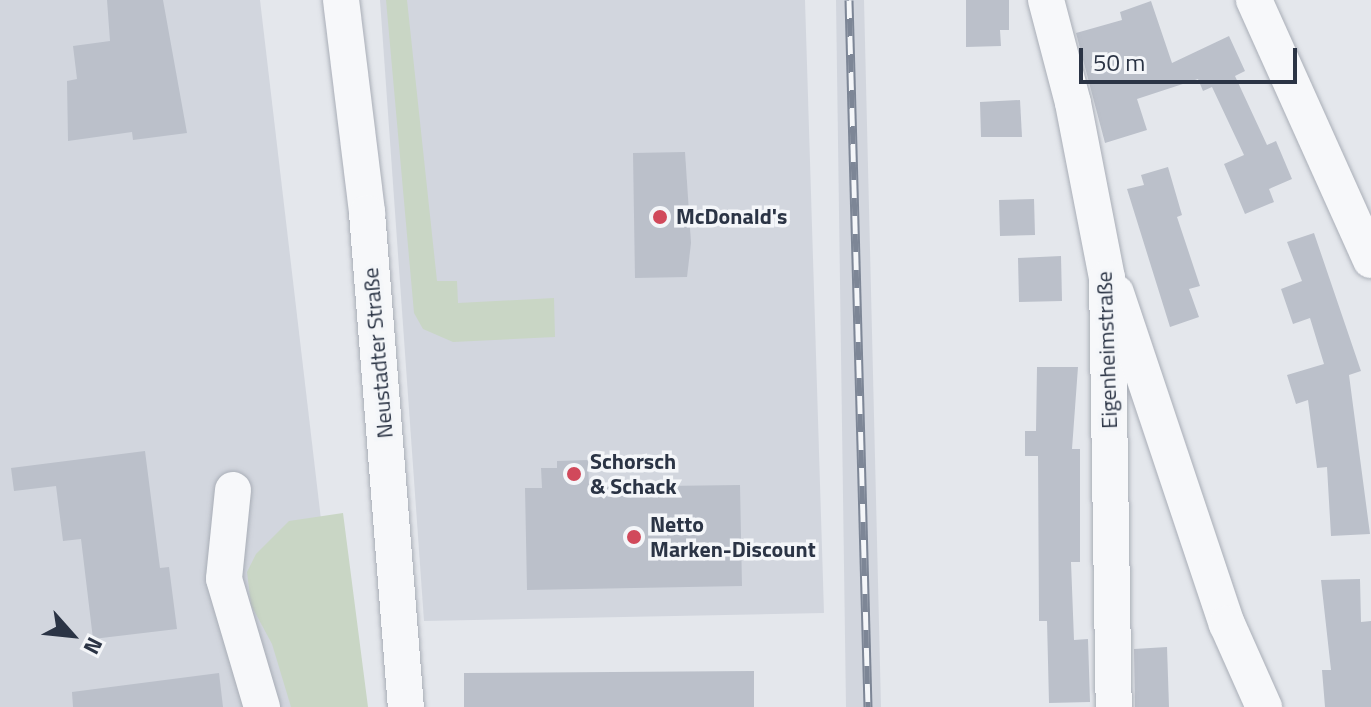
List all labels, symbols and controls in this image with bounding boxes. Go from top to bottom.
scale bar [1083,32,1301,82]
text: 50 m [1093,44,1145,80]
place label: McDonald's [676,204,787,230]
marker: McDonald's [651,208,669,226]
street label: Neustadter Straße [357,267,399,439]
street label: Eigenheimstraße [1091,271,1123,429]
place label: Schorsch & Schack [590,448,677,500]
marker: Schorsch & Schack [565,465,583,483]
place label: Netto Marken-Discount [650,511,816,562]
marker: Netto Marken-Discount [625,528,643,546]
north arrow [32,595,112,675]
text: N [75,631,112,660]

